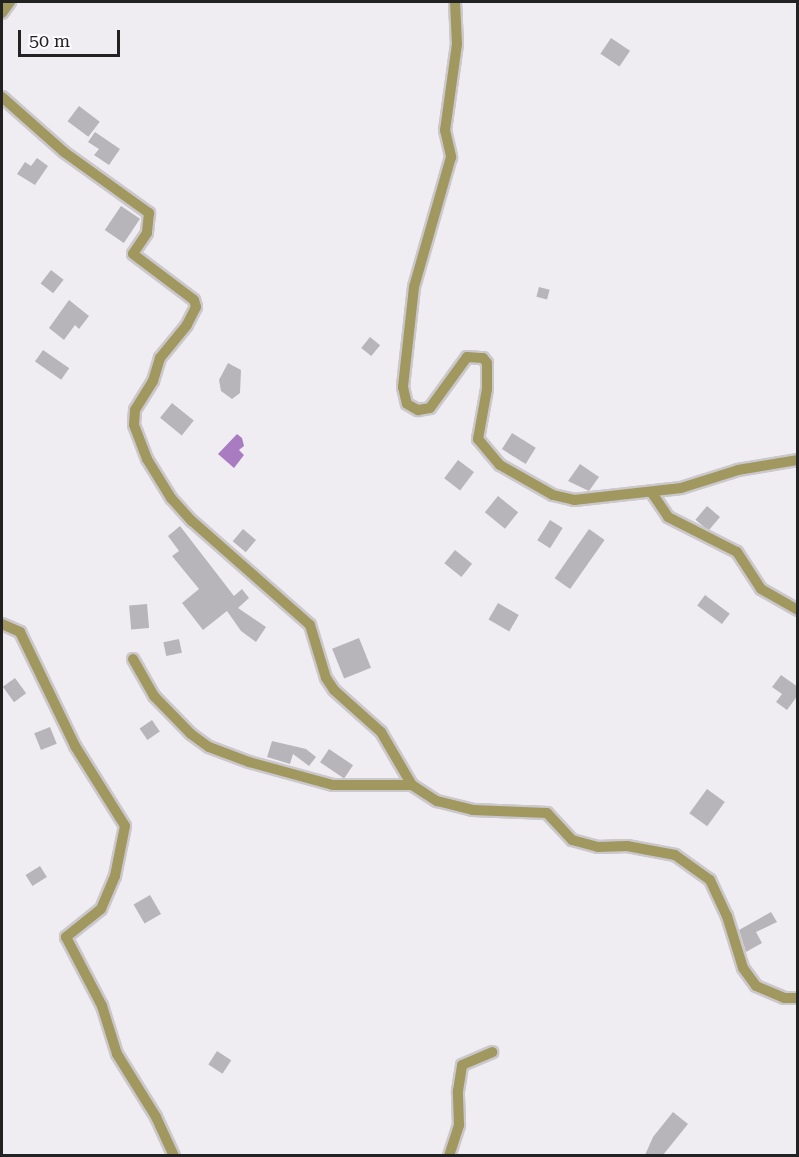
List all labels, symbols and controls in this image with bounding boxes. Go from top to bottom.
scale bar [21,18,123,56]
text: 50 m [29,30,70,51]

